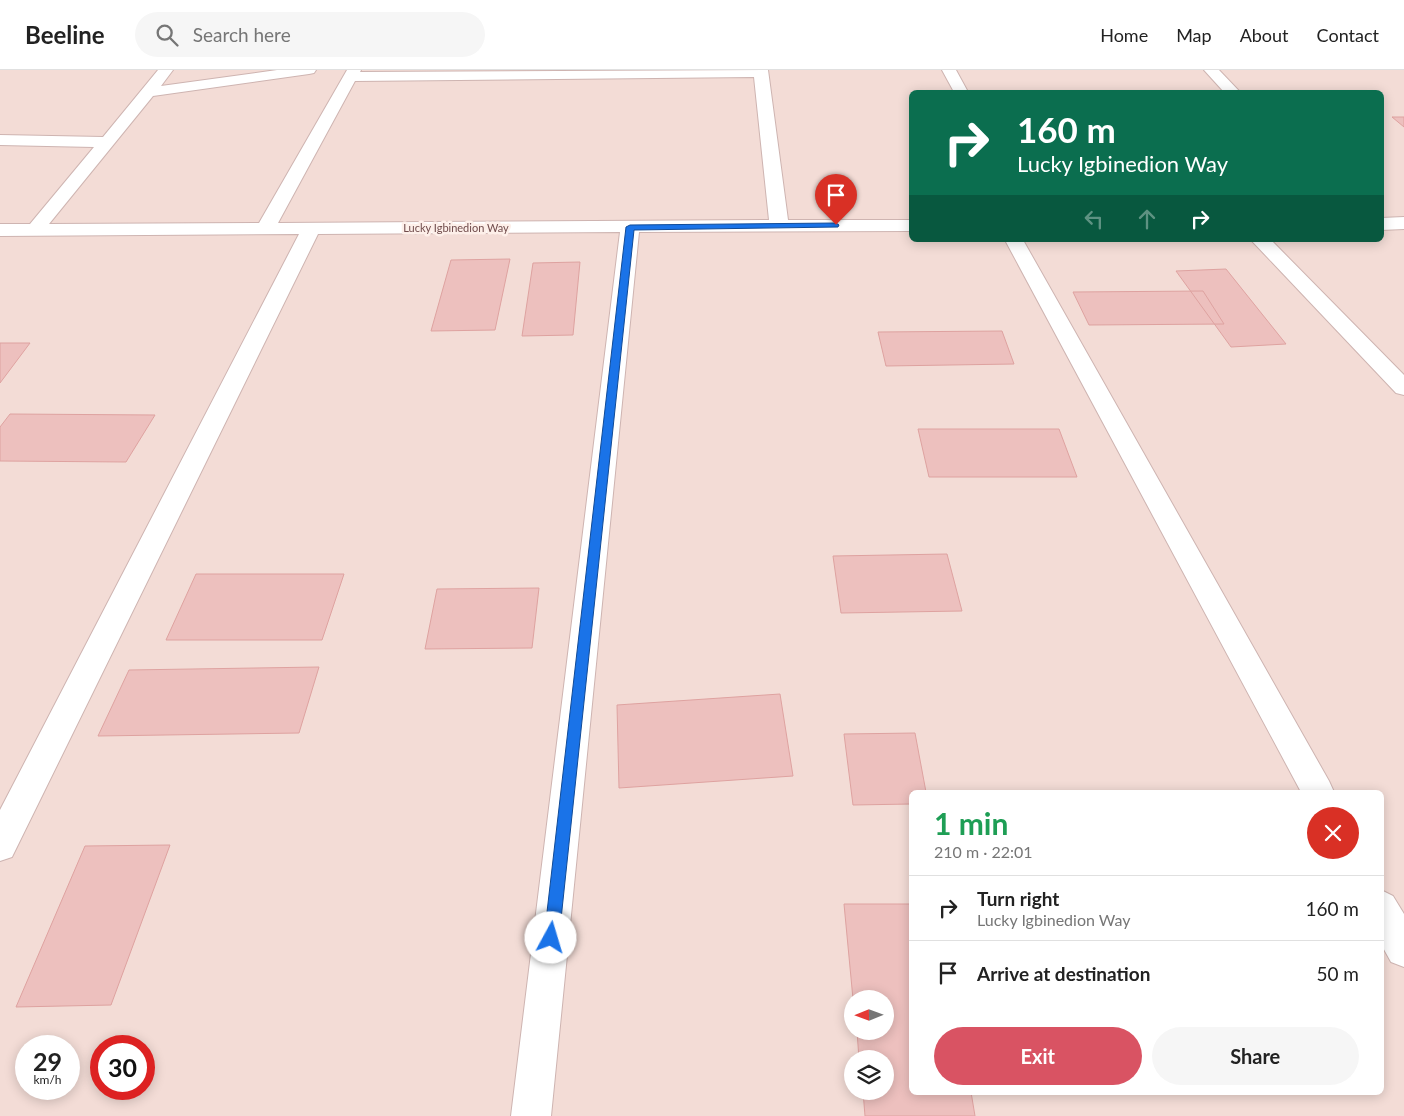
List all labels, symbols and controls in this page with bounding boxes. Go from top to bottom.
search box [135,12,485,57]
text: Beeline [25,20,105,49]
icon: search [153,21,181,49]
text: Search here [193,23,291,46]
text: Home [1100,24,1148,46]
text: Map [1176,24,1212,46]
text: About [1240,24,1289,46]
text: Contact [1317,24,1379,46]
text: 160 m [1017,108,1116,150]
icon: right [934,110,999,175]
text: Lucky Igbinedion Way [1017,150,1228,177]
pin [815,174,857,225]
icon: arrive [822,181,850,209]
icon: left [1080,205,1108,233]
icon: ahead [1133,205,1161,233]
icon: right [1186,205,1214,233]
street label: Lucky Igbinedion Way [403,221,509,234]
text: 1 min [934,805,1008,841]
button: close [1307,807,1359,859]
text: 210 m · 22:01 [934,842,1033,861]
text: Turn right [977,887,1059,910]
icon: right [934,894,962,922]
text: 160 m [1305,897,1359,920]
text: Lucky Igbinedion Way [977,910,1130,929]
position arrow [524,911,576,963]
icon: arrive [934,959,962,987]
text: Arrive at destination [977,962,1150,985]
text: 50 m [1316,962,1359,985]
north arrow [844,990,894,1040]
map controls [844,990,894,1100]
button: Exit [934,1027,1142,1085]
button: Share [1152,1027,1359,1085]
speed limit sign: 30 [90,1035,155,1100]
text: 29 [33,1046,62,1076]
button: layers [844,1050,894,1100]
text: km/h [33,1072,62,1087]

